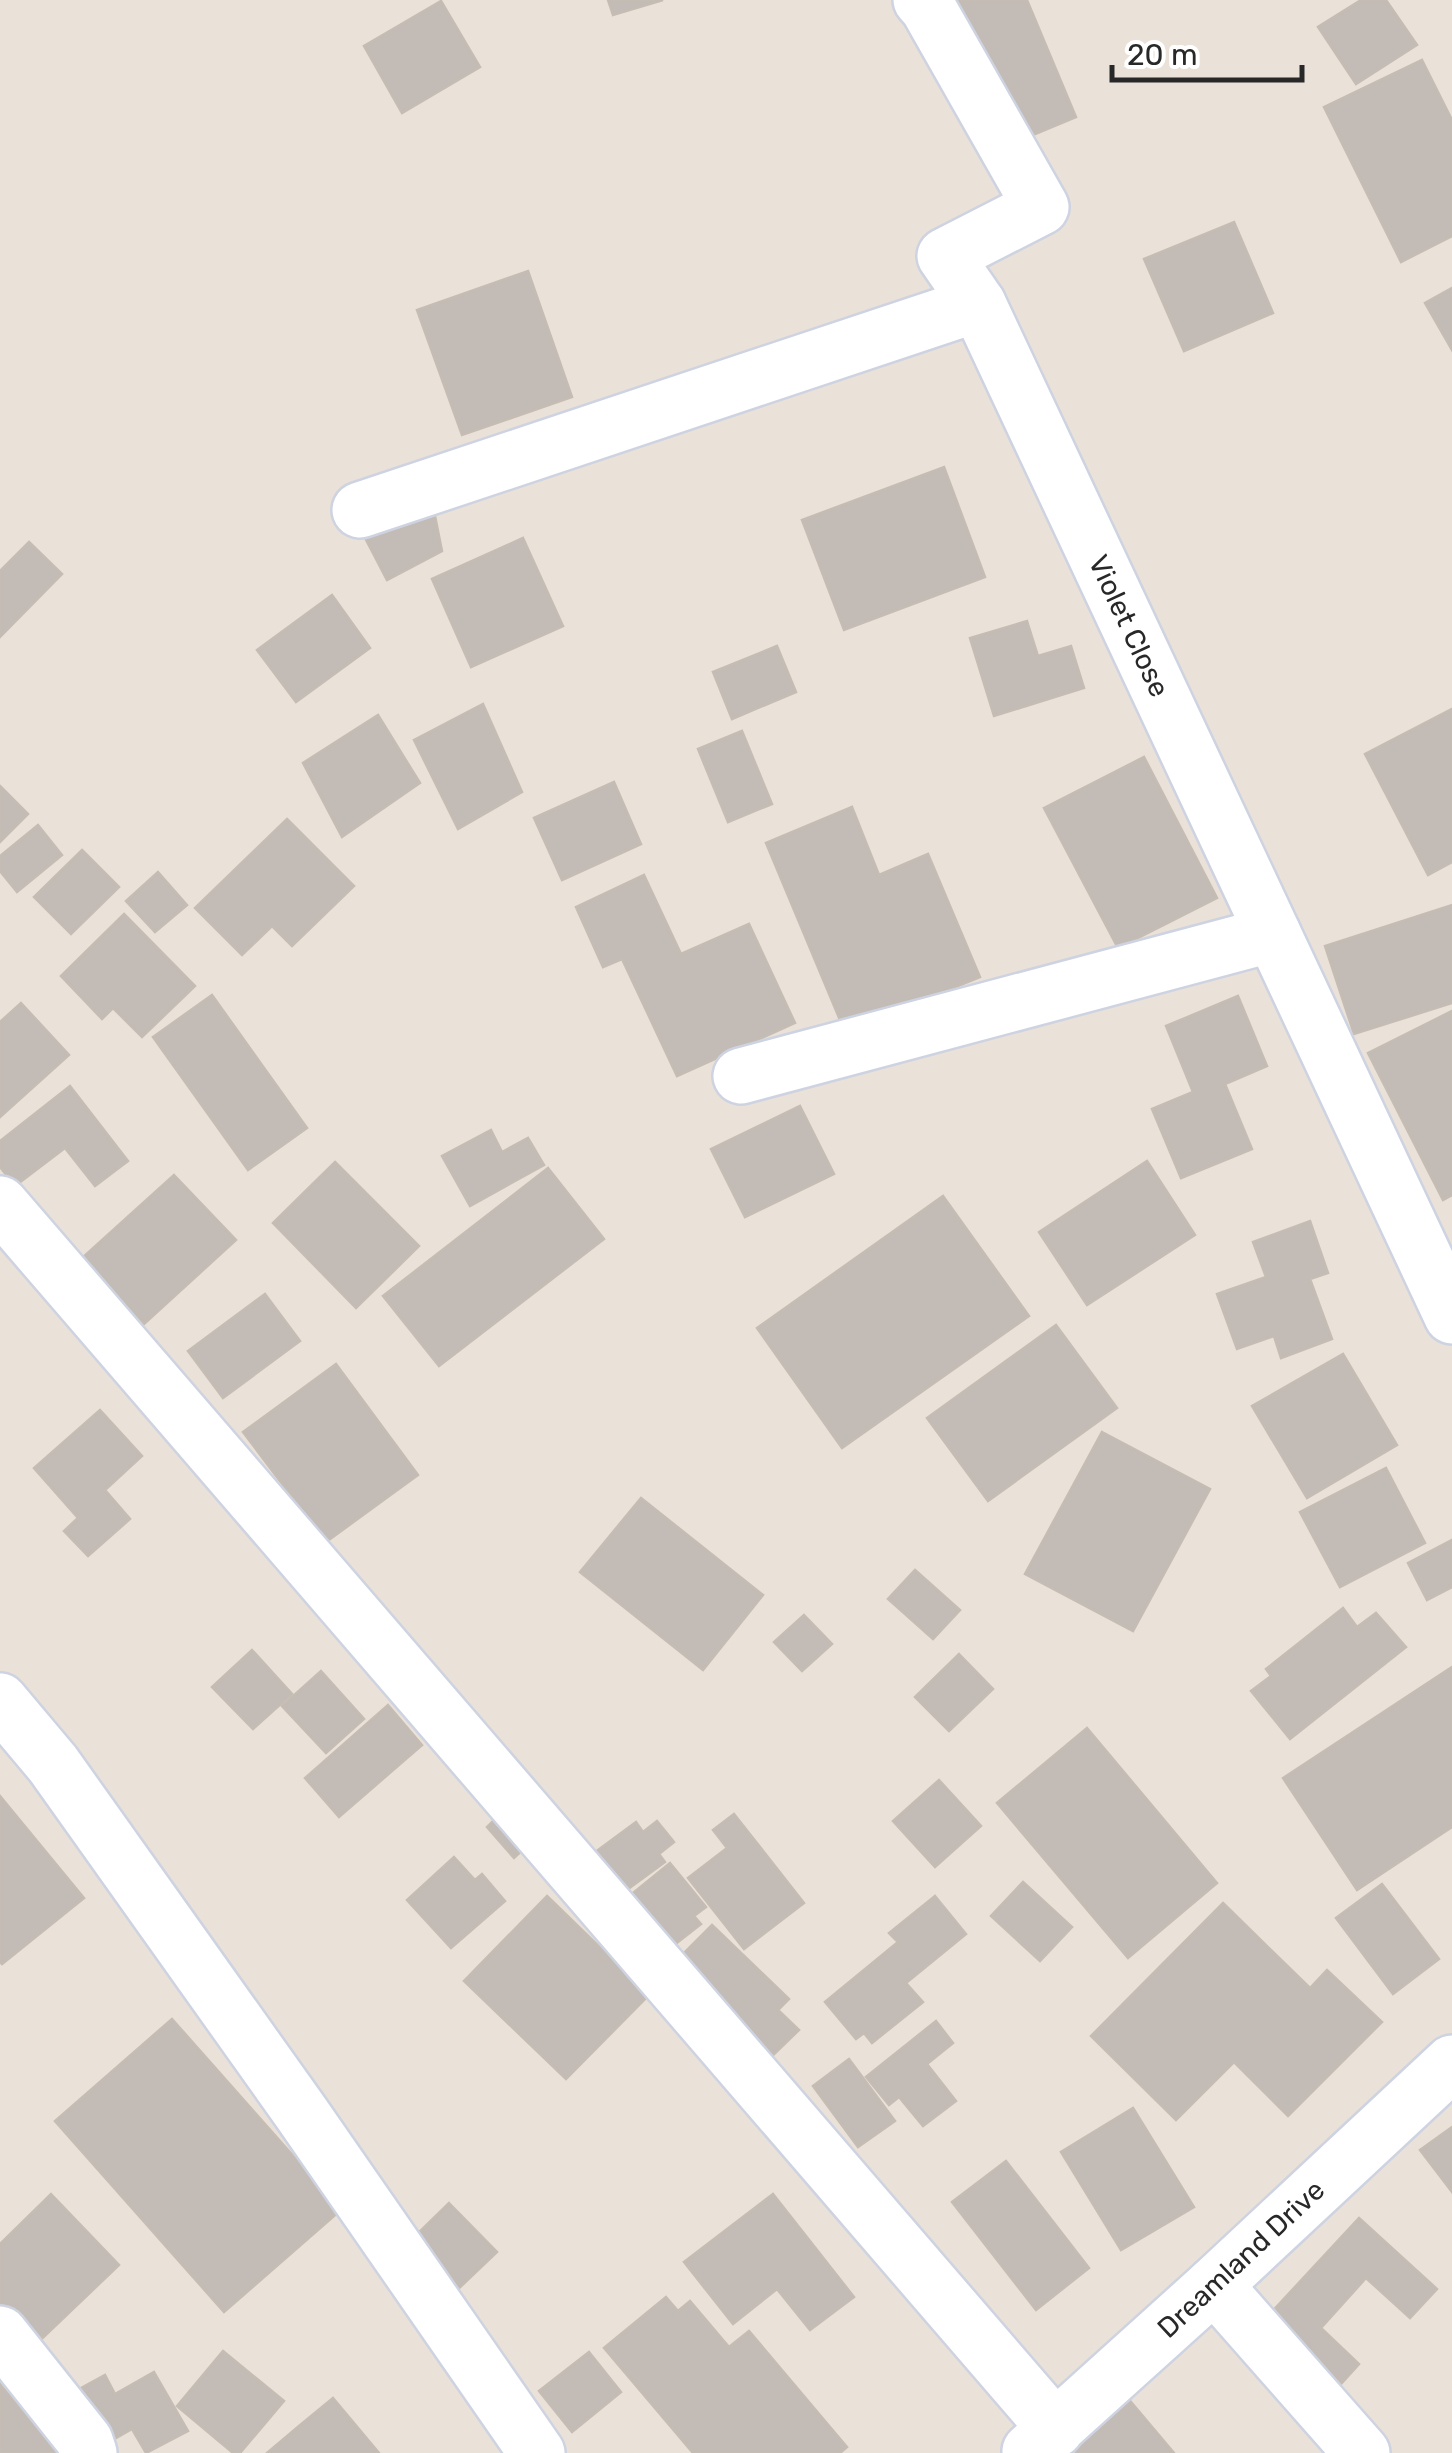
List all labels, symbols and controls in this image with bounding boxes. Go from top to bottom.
scale bar [1112,20,1302,82]
text: 20 m [1127,37,1198,73]
street label: Violet Close [1082,550,1176,702]
street label: Dreamland Drive [1151,2173,1331,2345]

